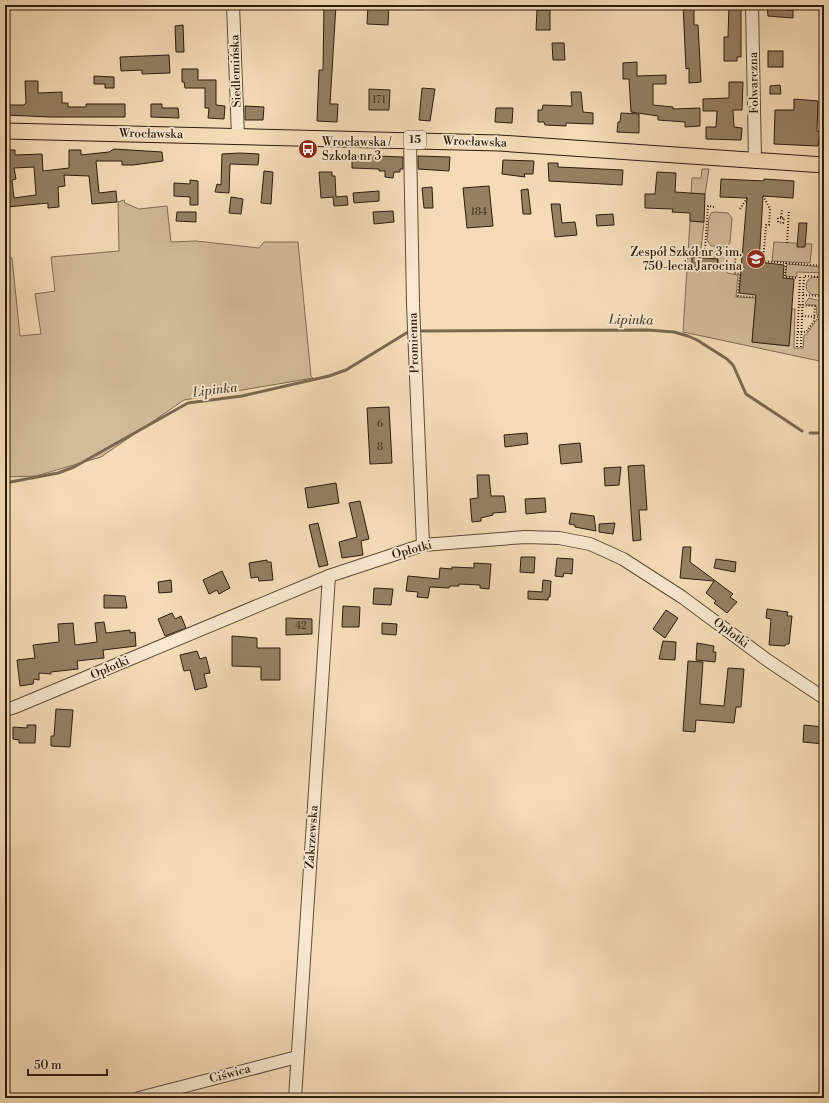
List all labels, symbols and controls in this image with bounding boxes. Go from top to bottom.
street label: Siedlemińska [227,33,245,108]
street label: Folwarczna [746,51,762,114]
house number: 171 [372,94,386,106]
street label: Wrocławska [118,126,184,142]
road number: 15 [404,131,426,149]
street label: Wrocławska [442,133,508,151]
place label: Wrocławska / Szkoła nr 3 [321,135,392,164]
bus stop icon: Wrocławska / Szkoła nr 3 [297,138,319,160]
house number: 184 [471,206,487,218]
place label: Zespół Szkół nr 3 im. 750-lecia Jarocina [631,245,743,274]
school or university icon: Zespół Szkół nr 3 im. 750-lecia Jarocina [745,248,767,270]
street label: Promienna [405,311,423,374]
water label: Lipinka [608,312,654,328]
water label: Lipinka [191,379,239,401]
house number: 6 [377,418,383,430]
house number: 8 [377,441,383,453]
street label: Opłotki [390,537,434,563]
street label: Opłotki [710,615,752,651]
house number: 42 [295,620,307,632]
street label: Opłotki [88,653,132,683]
street label: Zakrzewska [302,804,322,869]
scale bar [28,1051,107,1077]
text: 50 m [34,1058,62,1073]
street label: Ciświca [208,1061,253,1087]

